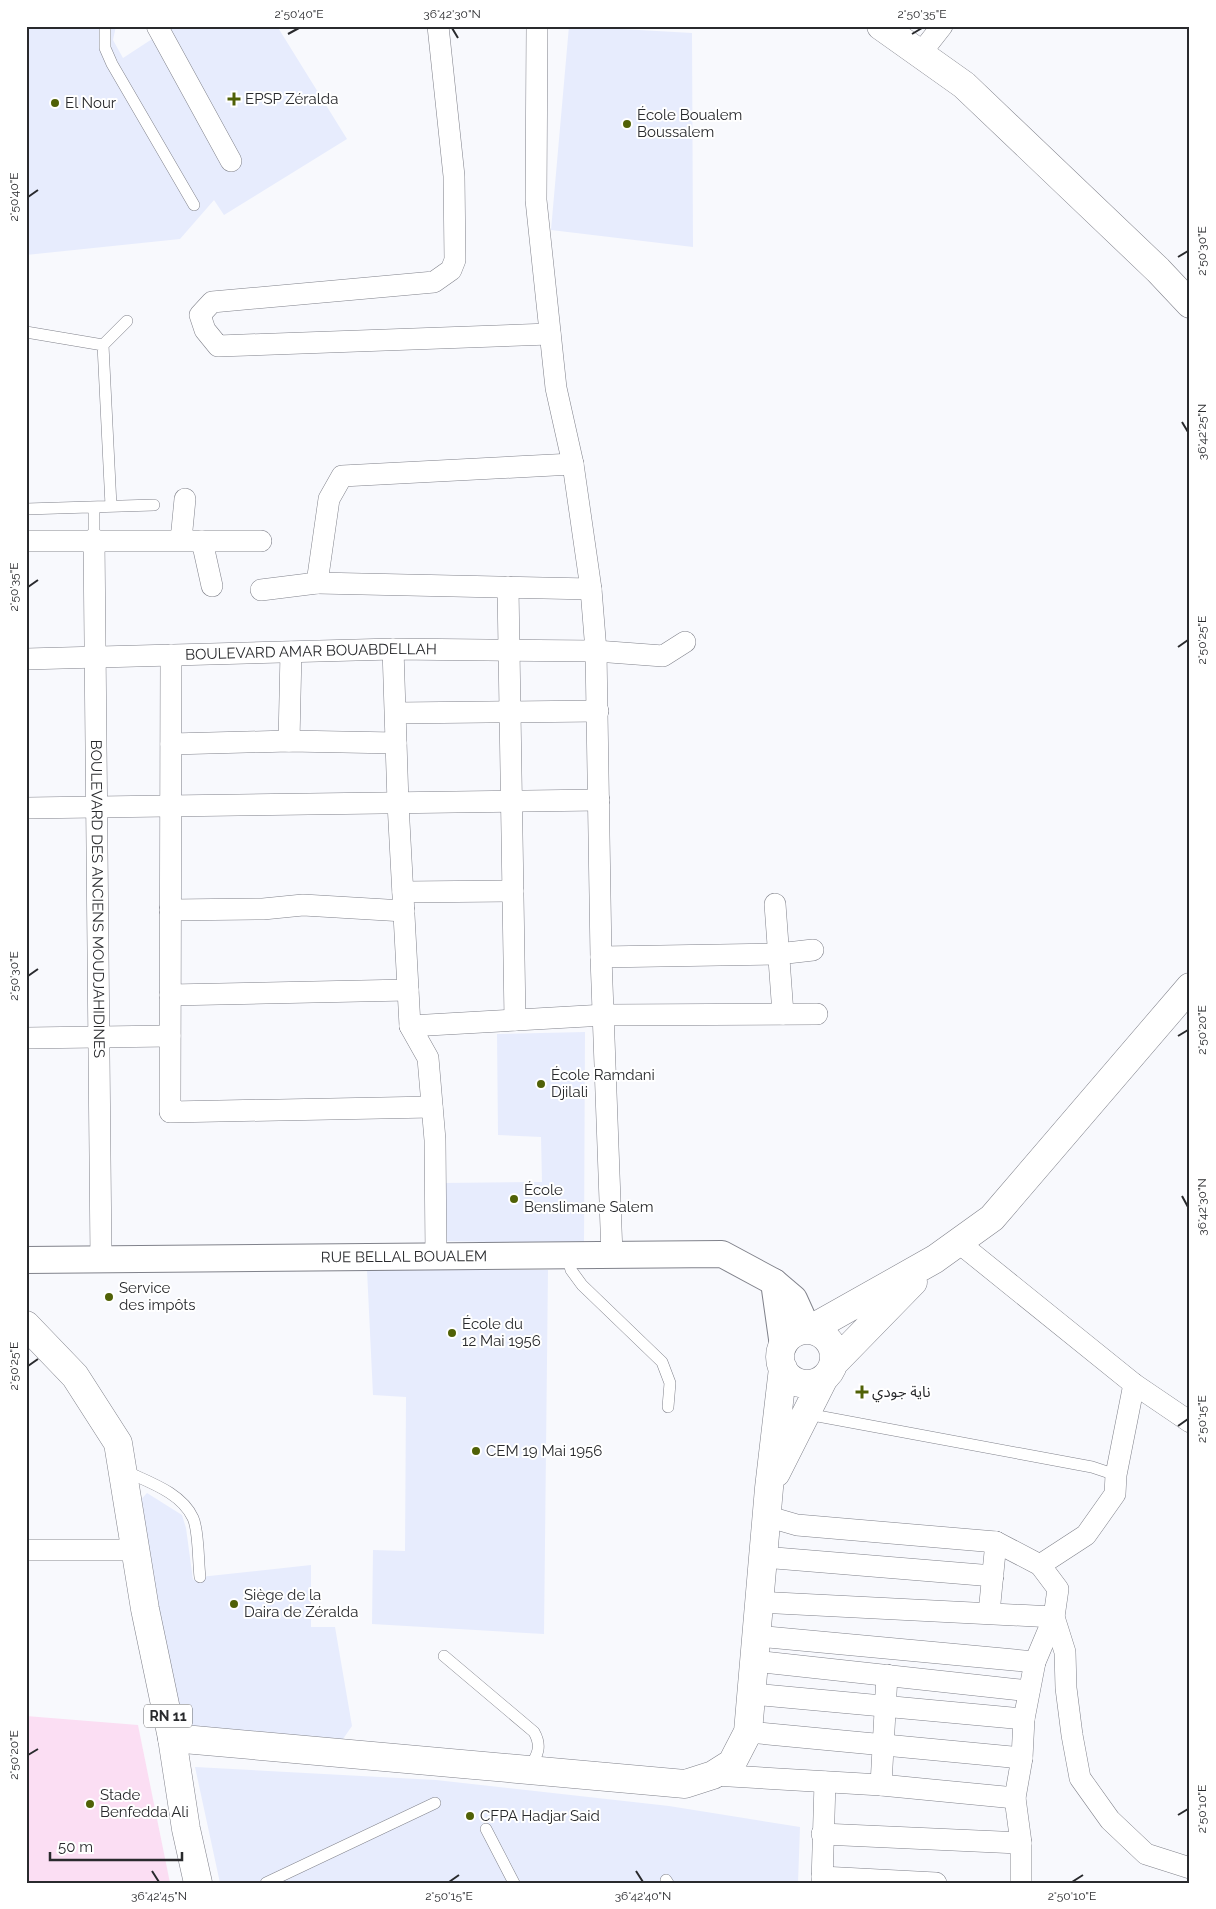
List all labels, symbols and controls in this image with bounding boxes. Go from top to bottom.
text: 2°50'40"E [274,7,324,21]
text: 36°42'30"N [423,7,481,21]
text: 2°50'35"E [898,7,946,21]
place label: EPSP Zéralda [245,90,338,108]
marker: EPSP Zéralda [227,92,241,106]
place label: El Nour [65,94,117,112]
marker: El Nour [49,97,61,109]
place label: École Boualem Boussalem [637,106,742,141]
marker: École Boualem Boussalem [621,118,633,130]
text: 2°50'40"E [7,172,21,222]
text: 2°50'30"E [1195,226,1209,276]
text: 36°42'25"N [1195,404,1209,460]
text: 2°50'35"E [7,563,21,611]
text: 2°50'25"E [1195,616,1209,664]
street label: BOULEVARD AMAR BOUABDELLAH [185,640,437,664]
street label: BOULEVARD DES ANCIENS MOUDJAHIDINES [87,740,108,1058]
text: 2°50'30"E [7,951,21,1001]
text: 2°50'20"E [1195,1005,1209,1055]
place label: École Ramdani Djilali [551,1066,655,1101]
marker: École Ramdani Djilali [535,1078,547,1090]
text: 36°42'30"N [1195,1178,1209,1236]
place label: École Benslimane Salem [524,1181,653,1216]
marker: École Benslimane Salem [508,1193,520,1205]
street label: RUE BELLAL BOUALEM [321,1247,487,1266]
place label: Service des impôts [119,1279,196,1314]
marker: Service des impôts [103,1291,115,1303]
place label: École du 12 Mai 1956 [462,1315,541,1350]
marker: École du 12 Mai 1956 [446,1327,458,1339]
text: 2°50'25"E [7,1342,21,1390]
place label: ناية جودي [872,1383,930,1403]
marker: ناية جودي [856,1386,868,1398]
text: 2°50'15"E [1195,1395,1209,1443]
place label: CEM 19 Mai 1956 [486,1442,602,1460]
marker: CEM 19 Mai 1956 [470,1445,482,1457]
place label: Siège de la Daira de Zéralda [244,1586,358,1621]
marker: Siège de la Daira de Zéralda [228,1598,240,1610]
road number: RN 11 [144,1704,192,1728]
text: 2°50'20"E [7,1730,21,1780]
text: 2°50'10"E [1195,1785,1209,1833]
place label: Stade Benfedda Ali [100,1786,189,1821]
marker: Stade Benfedda Ali [84,1798,96,1810]
place label: CFPA Hadjar Said [480,1807,600,1825]
marker: CFPA Hadjar Said [464,1810,476,1822]
scale bar [50,1829,182,1861]
text: 50 m [58,1838,93,1856]
text: 36°42'45"N [131,1889,187,1903]
text: 2°50'15"E [425,1889,473,1903]
text: 36°42'40"N [615,1889,671,1903]
text: 2°50'10"E [1048,1889,1096,1903]

